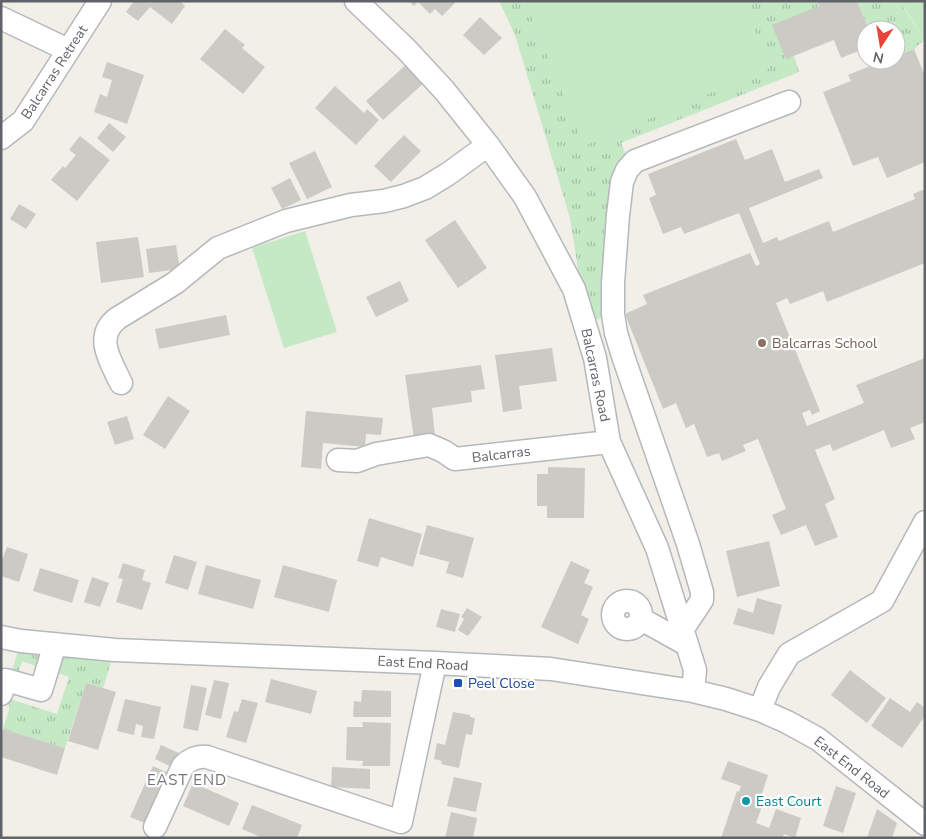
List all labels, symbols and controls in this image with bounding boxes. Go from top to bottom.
north arrow [856,20,906,70]
street label: Balcarras Retreat [17,21,92,123]
text: N [871,47,886,68]
street label: Balcarras Road [576,327,615,424]
place label: Balcarras School [772,334,878,353]
marker: Balcarras School [756,337,768,349]
street label: Balcarras [471,441,532,468]
street label: East End Road [377,652,469,675]
place label: Peel Close [468,674,535,693]
marker: Peel Close [452,677,464,689]
street label: East End Road [810,732,893,803]
district label: EAST END [147,770,227,790]
place label: East Court [756,792,822,811]
marker: East Court [740,795,752,807]

